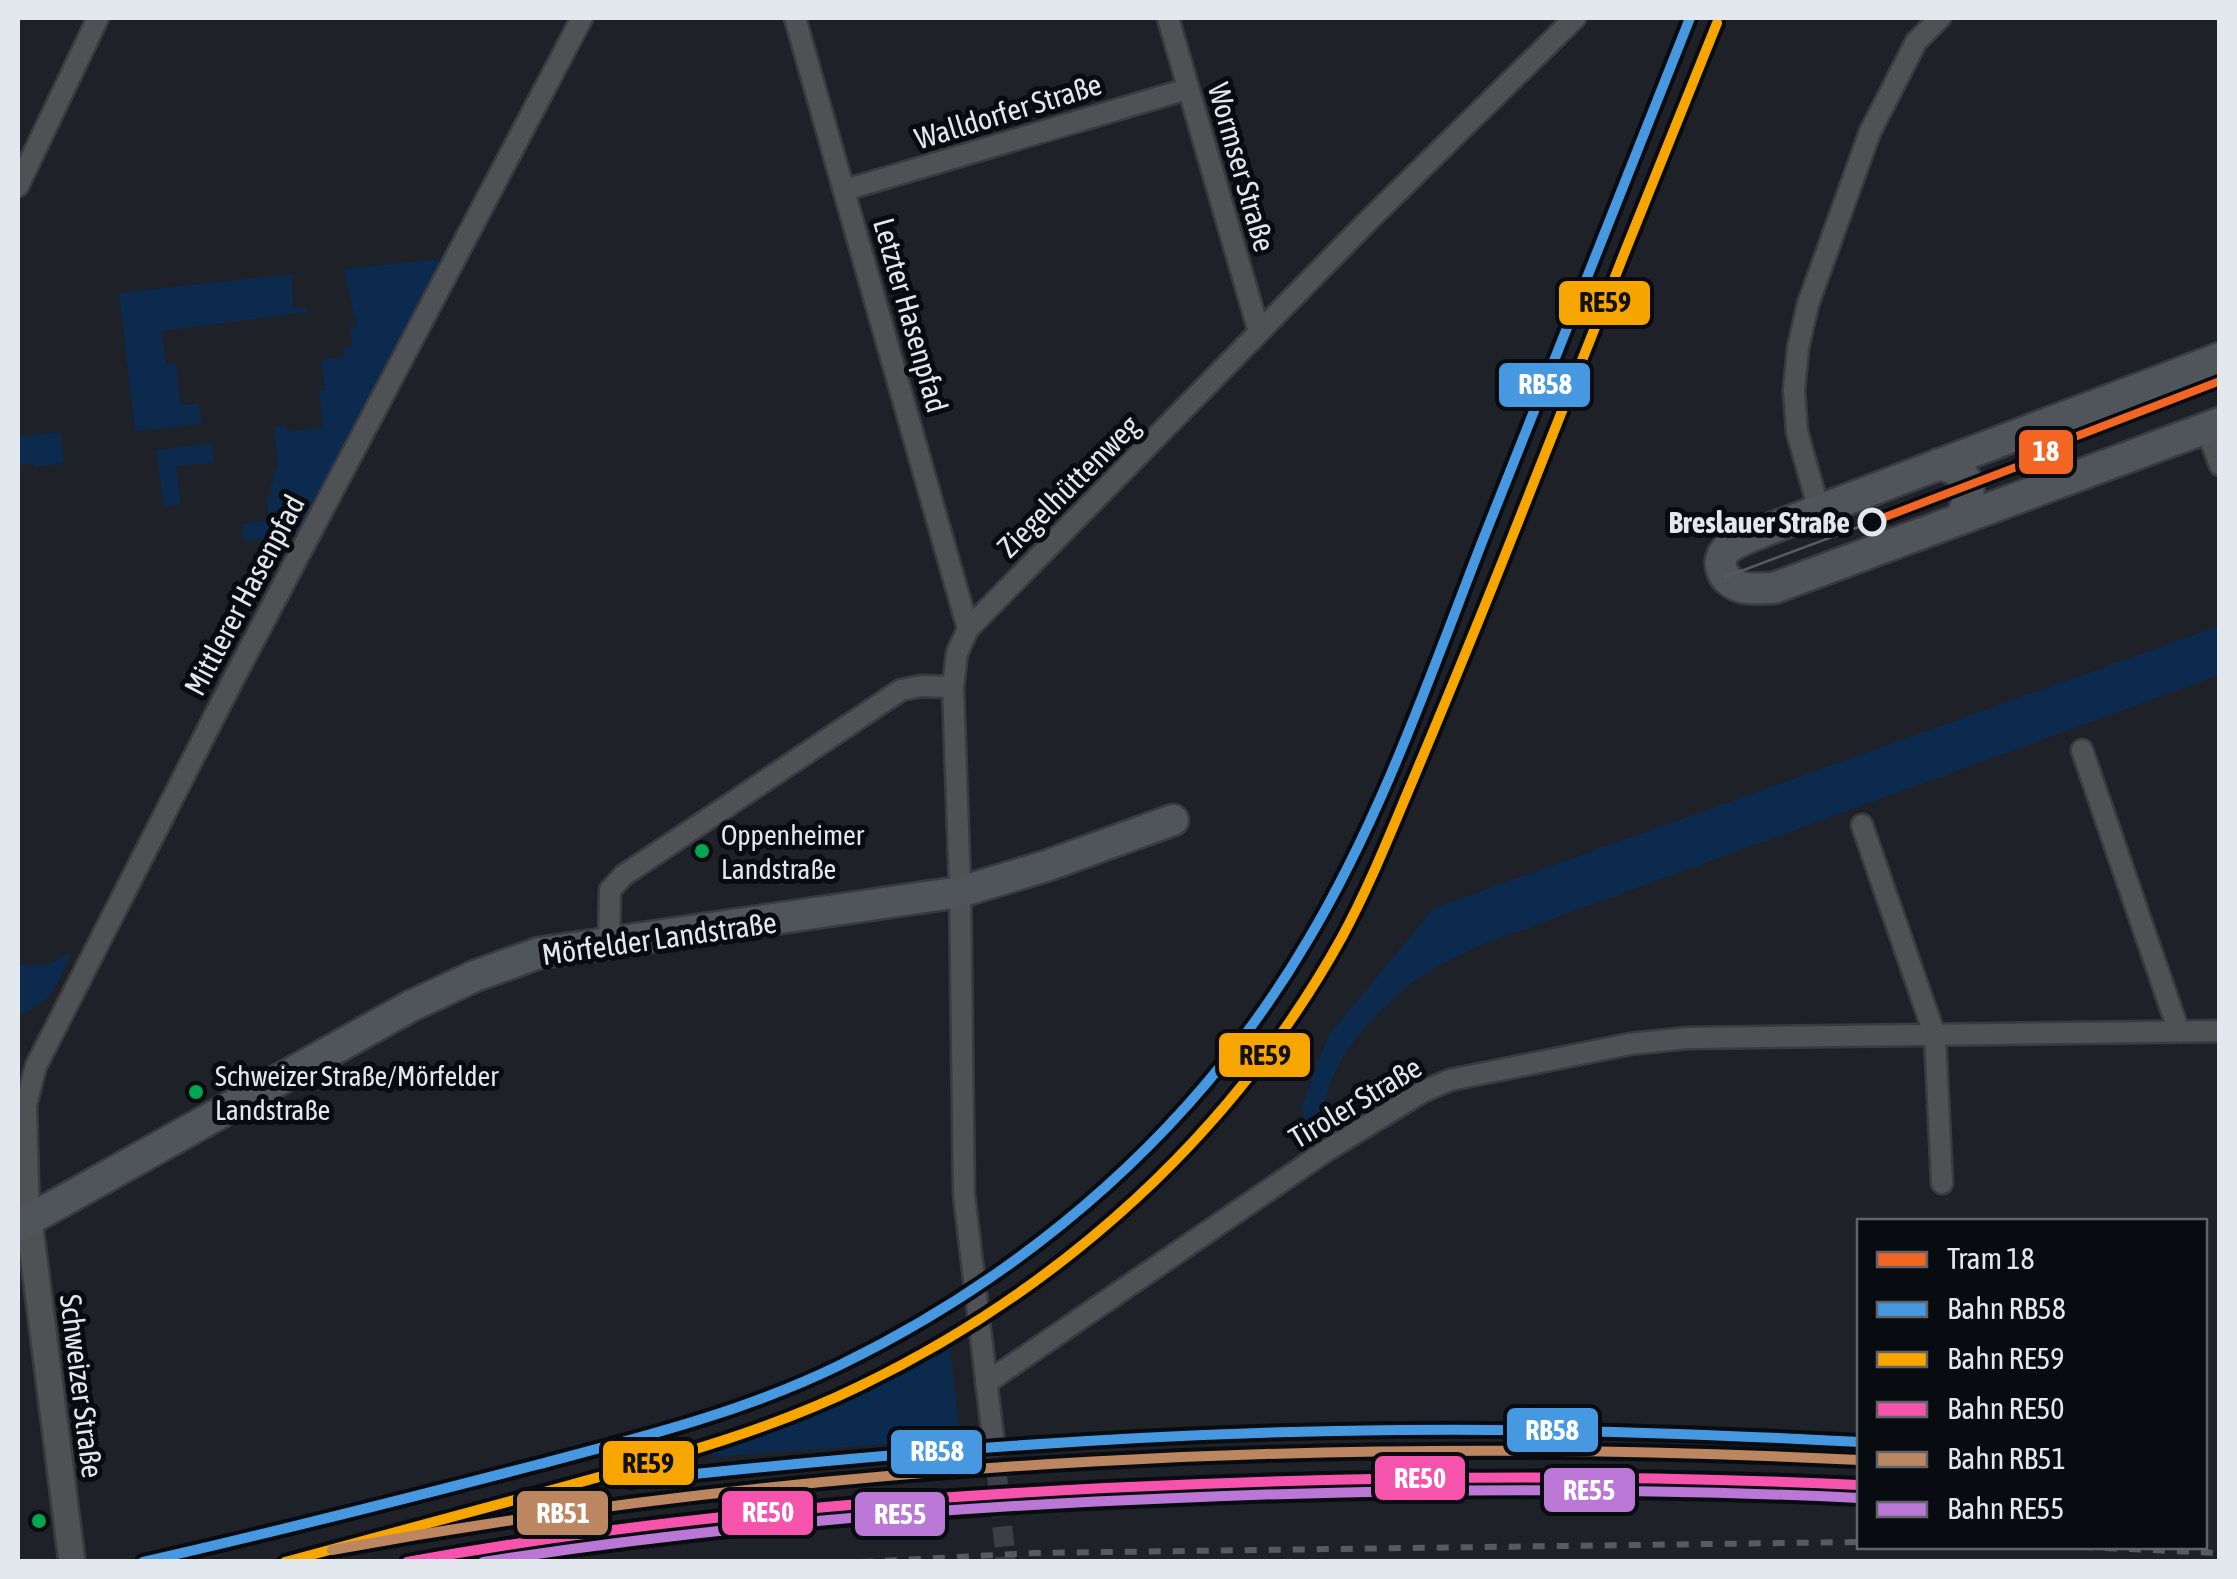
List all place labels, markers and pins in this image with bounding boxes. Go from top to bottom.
place label: Breslauer Straße [1669,505,1850,539]
marker: Breslauer Straße [1859,509,1885,535]
place label: Oppenheimer Landstraße [721,819,865,885]
marker: Oppenheimer Landstraße [692,841,712,861]
place label: Schweizer Straße/Mörfelder Landstraße [215,1060,499,1126]
marker: Schweizer Straße/Mörfelder Landstraße [186,1082,206,1102]
unlabelled marker [29,1511,49,1531]

